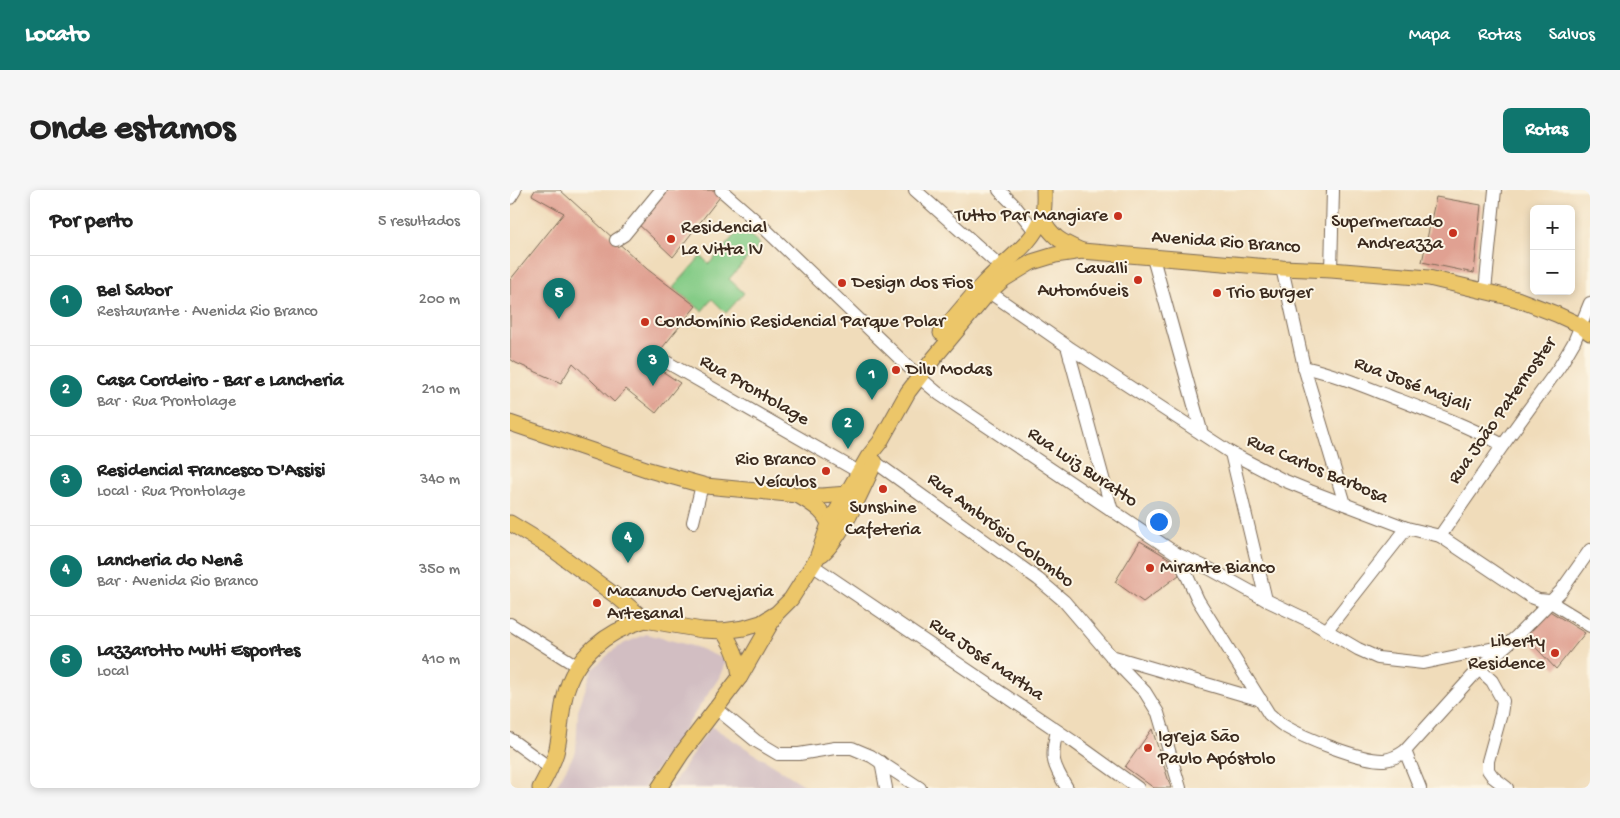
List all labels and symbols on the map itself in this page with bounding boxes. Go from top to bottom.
place label: Tutto Par Mangiare [954,205,1108,228]
marker: Tutto Par Mangiare [1112,210,1124,222]
place label: Supermercado Andreazza [1331,211,1444,256]
place label: Residencial La Vitta IV [681,217,767,262]
street label: Avenida Rio Branco [1151,226,1301,260]
marker: Supermercado Andreazza [1447,227,1459,239]
marker: Residencial La Vitta IV [665,233,677,245]
place label: Cavalli Automóveis [1038,258,1129,303]
place label: Design dos Fios [850,272,974,295]
marker: Cavalli Automóveis [1132,274,1144,286]
marker: Design dos Fios [836,277,848,289]
pin: 5 [543,278,575,319]
place label: Trio Burger [1226,282,1314,305]
marker: Trio Burger [1211,287,1223,299]
place label: Condomínio Residencial Parque Polar [655,311,947,334]
marker: Condomínio Residencial Parque Polar [639,316,651,328]
street label: Rua João Paternoster [1444,331,1564,489]
pin: 3 [637,345,669,386]
street label: Rua Prontolage [695,350,813,432]
street label: Rua José Majali [1350,352,1474,418]
pin: 1 [856,359,888,400]
place label: Dilu Modas [904,359,993,382]
marker: Dilu Modas [890,364,902,376]
pin: 2 [832,408,864,449]
street label: Rua Luiz Buratto [1022,423,1142,513]
street label: Rua Carlos Barbosa [1243,430,1393,511]
place label: Rio Branco Veículos [735,449,817,494]
marker: Rio Branco Veículos [820,465,832,477]
street label: Rua Ambrósio Colombo [922,468,1078,594]
marker: Sunshine Cafeteria [877,483,889,495]
place label: Sunshine Cafeteria [845,497,922,542]
your location [1146,509,1172,535]
pin: 4 [612,522,644,563]
place label: Mirante Bianco [1160,557,1276,580]
marker: Mirante Bianco [1144,562,1156,574]
place label: Macanudo Cervejaria Artesanal [607,581,775,626]
marker: Macanudo Cervejaria Artesanal [591,597,603,609]
street label: Rua José Martha [924,613,1049,708]
place label: Liberty Residence [1468,631,1546,676]
marker: Liberty Residence [1549,647,1561,659]
place label: Igreja São Paulo Apóstolo [1157,726,1276,771]
marker: Igreja São Paulo Apóstolo [1142,742,1154,754]

